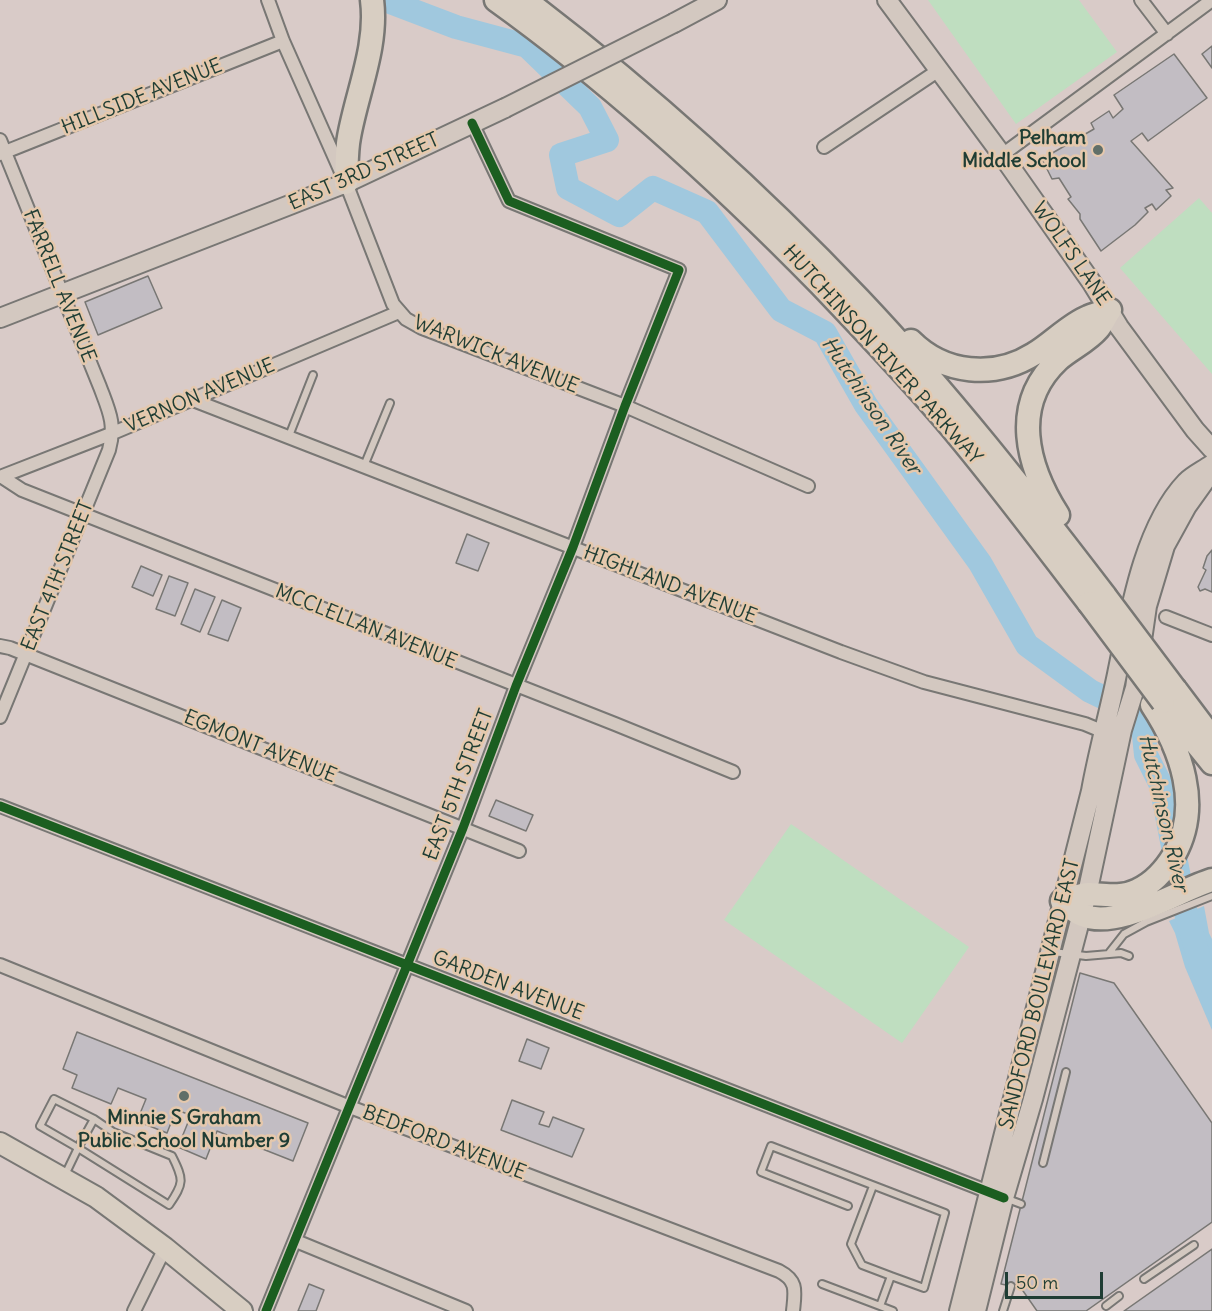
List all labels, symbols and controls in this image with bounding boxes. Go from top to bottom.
street label: HILLSIDE AVENUE [58,54,226,140]
place label: Pelham Middle School [962,126,1086,173]
street label: EAST 3RD STREET [285,128,443,216]
marker: Pelham Middle School [1091,143,1105,157]
street label: WOLFS LANE [1026,198,1116,310]
street label: FARRELL AVENUE [17,206,101,366]
street label: HUTCHINSON RIVER PARKWAY [777,241,987,469]
street label: WARWICK AVENUE [410,311,582,399]
water label: Hutchinson River [816,332,926,480]
street label: VERNON AVENUE [121,354,279,438]
street label: EAST 4TH STREET [17,497,99,655]
street label: HIGHLAND AVENUE [580,541,760,629]
street label: MCCLELLAN AVENUE [272,580,460,674]
street label: EGMONT AVENUE [180,705,340,789]
street label: EAST 5TH STREET [419,706,499,864]
water label: Hutchinson River [1133,732,1193,894]
street label: SANDFORD BOULEVARD EAST [995,856,1085,1132]
street label: GARDEN AVENUE [429,946,587,1026]
marker: Minnie S Graham Public School Number 9 [177,1089,191,1103]
street label: BEDFORD AVENUE [359,1101,529,1185]
place label: Minnie S Graham Public School Number 9 [78,1106,290,1153]
scale bar [1008,1260,1106,1298]
text: 50 m [1016,1271,1058,1294]

